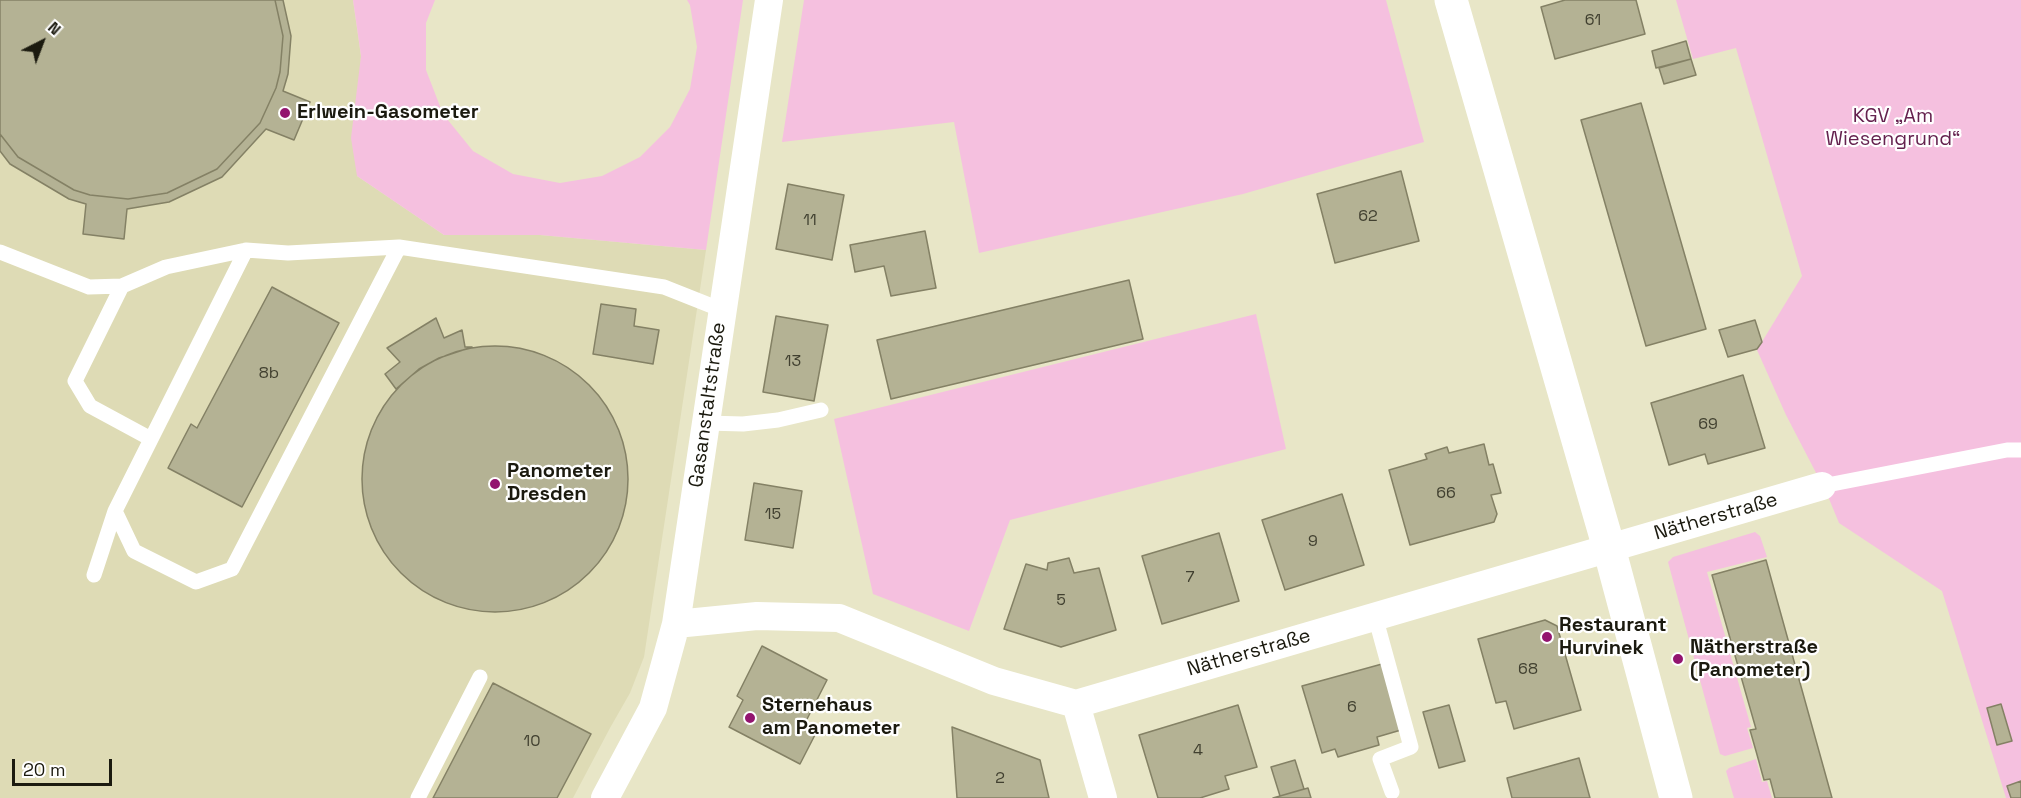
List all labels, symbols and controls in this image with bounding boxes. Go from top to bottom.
house number: 61 [1585,11,1601,31]
north arrow [12,12,72,72]
text: N [43,17,65,40]
place label: Erlwein-Gasometer [297,101,479,125]
park label: KGV „Am Wiesengrund“ [1825,105,1961,152]
marker: Erlwein-Gasometer [278,106,292,120]
house number: 62 [1358,207,1378,227]
house number: 11 [803,211,817,231]
street label: Gasanstaltstraße [685,321,731,489]
house number: 13 [785,352,801,372]
house number: 8b [259,364,279,384]
house number: 69 [1698,415,1718,435]
place label: Panometer Dresden [507,460,612,507]
marker: Panometer Dresden [488,477,502,491]
house number: 66 [1436,484,1456,504]
street label: Nätherstraße [1651,488,1781,546]
house number: 15 [765,505,781,525]
house number: 9 [1308,532,1318,552]
house number: 7 [1185,568,1195,588]
house number: 5 [1056,591,1066,611]
place label: Restaurant Hurvinek [1559,614,1667,661]
street label: Nätherstraße [1184,624,1314,682]
marker: Restaurant Hurvinek [1540,630,1554,644]
place label: Nätherstraße (Panometer) [1690,636,1818,683]
marker: Nätherstraße (Panometer) [1671,652,1685,666]
house number: 68 [1518,660,1538,680]
place label: Sternehaus am Panometer [762,694,900,741]
house number: 6 [1347,698,1357,718]
marker: Sternehaus am Panometer [743,711,757,725]
house number: 10 [524,732,540,752]
house number: 4 [1193,741,1203,761]
scale bar [15,747,116,785]
text: 20 m [23,758,66,781]
house number: 2 [995,769,1005,789]

